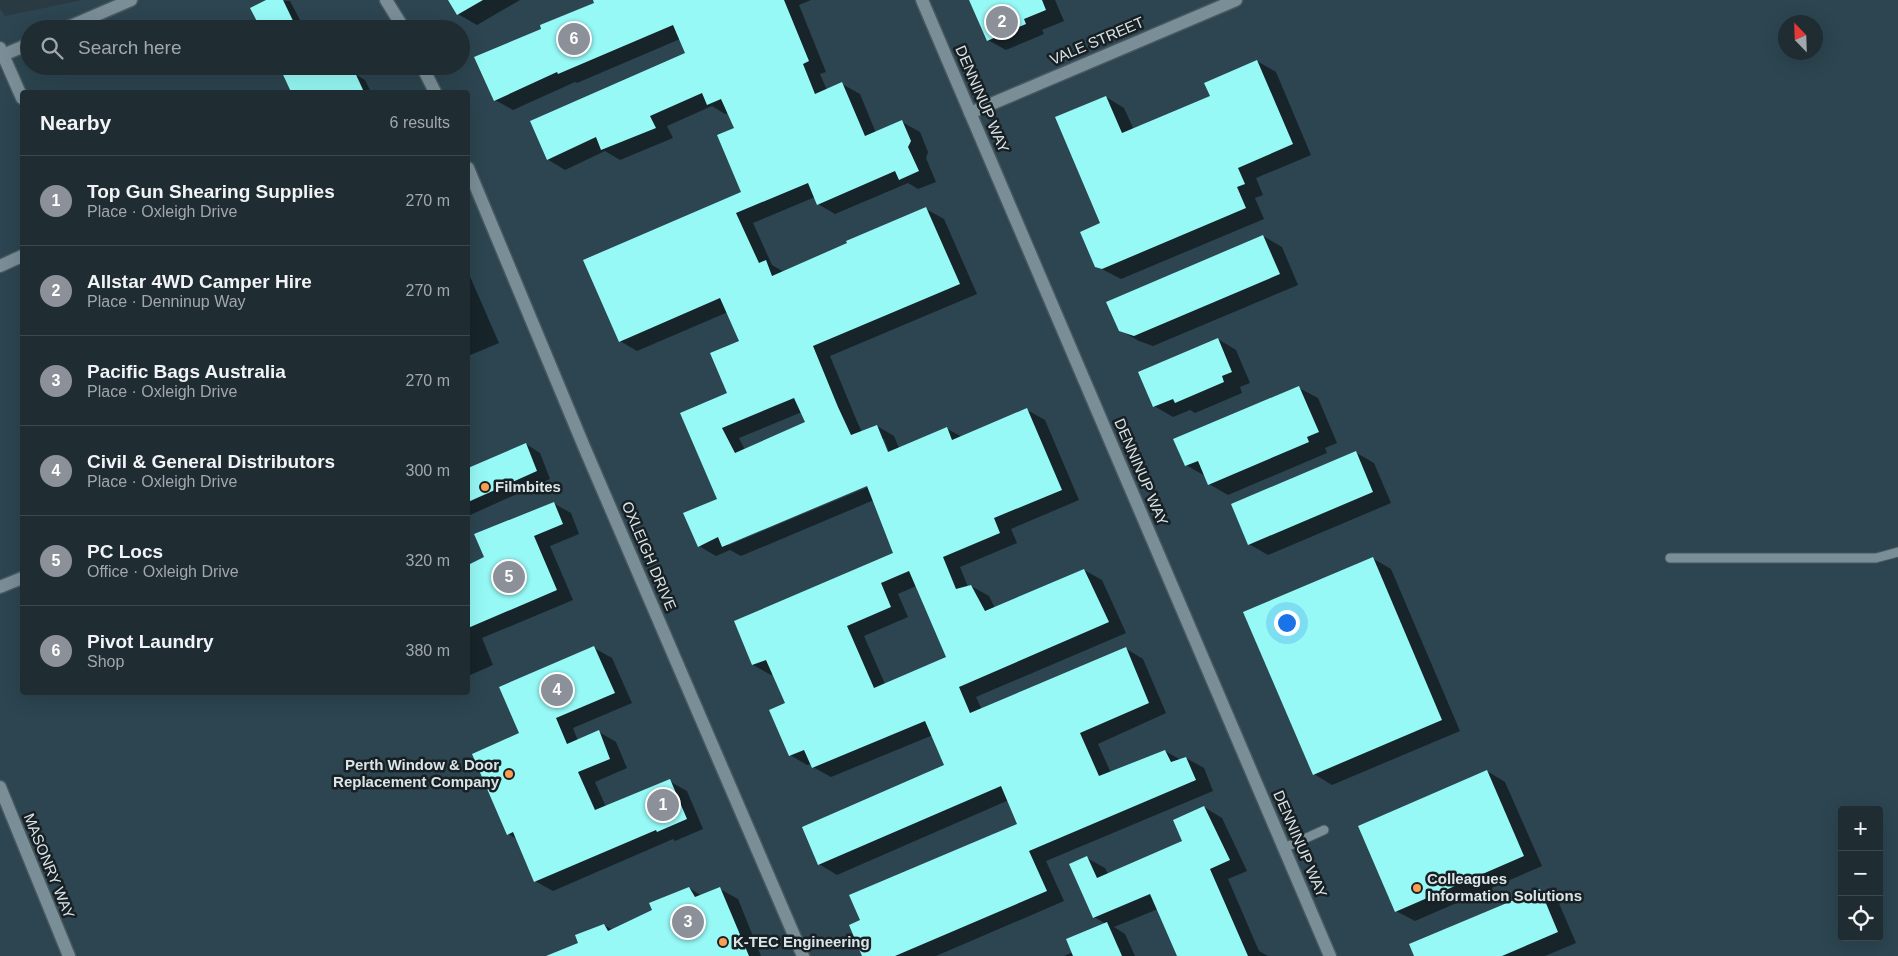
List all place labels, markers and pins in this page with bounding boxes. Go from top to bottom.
pin: 2 [986,3,1018,41]
pin: 6 [558,20,590,58]
place label: Filmbites [495,478,561,495]
marker: Filmbites [479,481,491,493]
pin: 5 [493,558,525,596]
pin: 4 [541,671,573,709]
place label: Perth Window & Door Replacement Company [333,756,500,790]
marker: Perth Window & Door Replacement Company [503,768,515,780]
pin: 1 [647,786,679,824]
place label: Colleagues Information Solutions [1427,870,1582,904]
marker: Colleagues Information Solutions [1411,882,1423,894]
pin: 3 [672,903,704,941]
place label: K-TEC Engineering [733,933,870,950]
marker: K-TEC Engineering [717,936,729,948]

